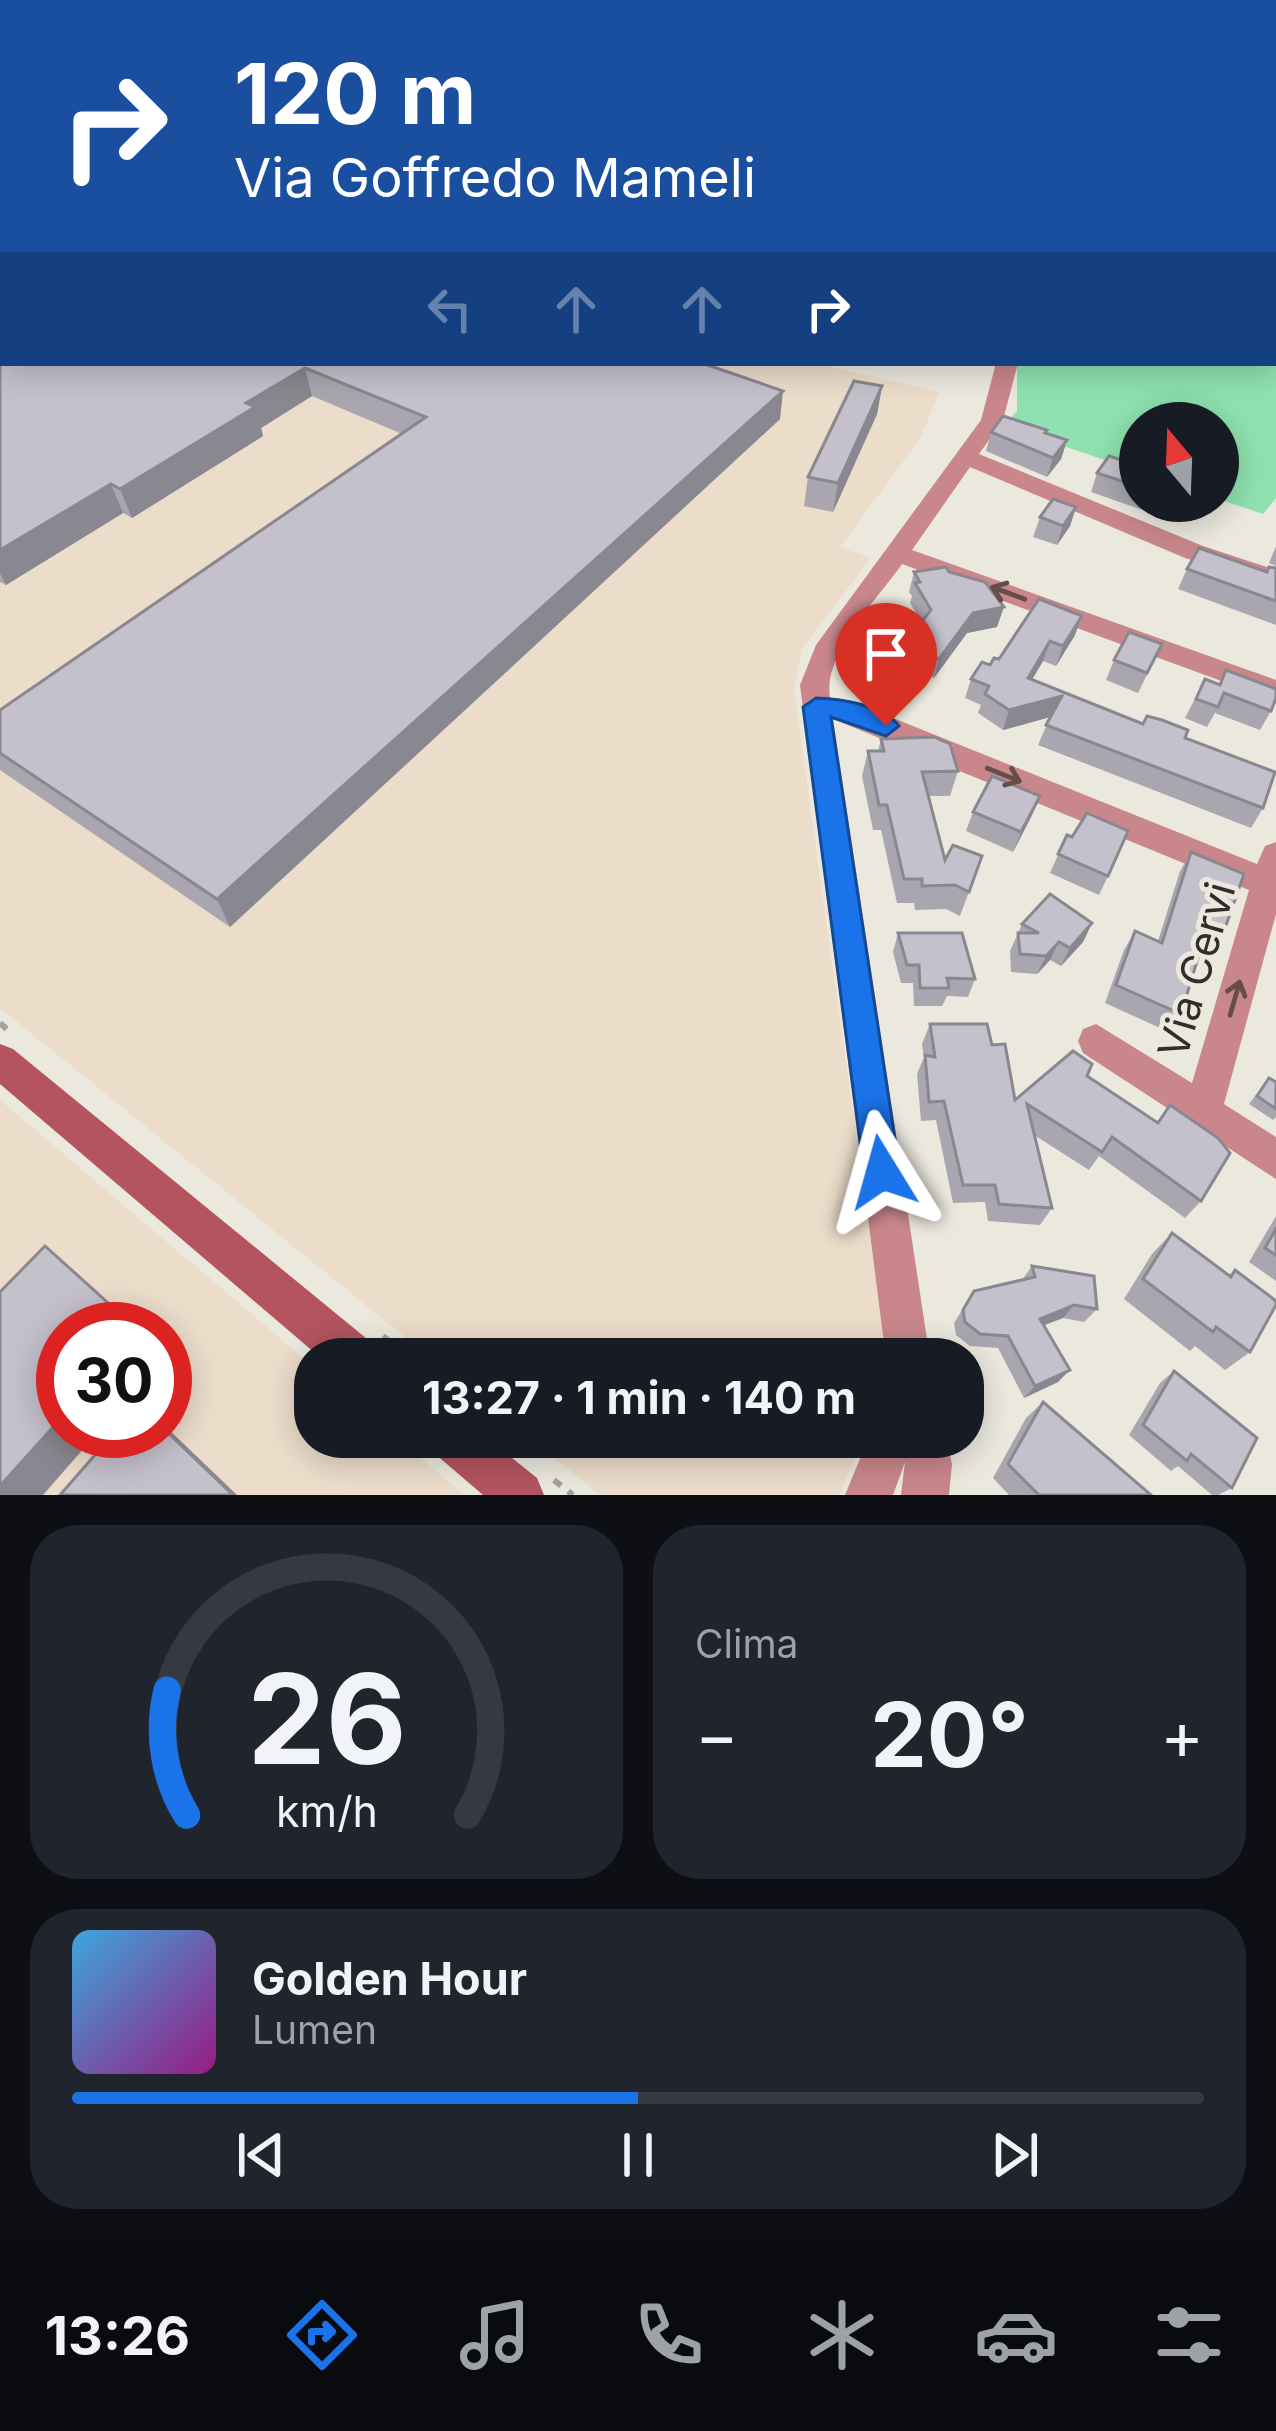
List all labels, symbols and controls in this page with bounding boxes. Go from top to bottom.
text: 120 m [234,43,476,144]
icon: right [36,48,192,204]
text: Via Goffredo Mameli [234,145,756,210]
icon: left [417,276,483,342]
icon: ahead [543,276,609,342]
icon: ahead [669,276,735,342]
icon: right [795,276,861,342]
north arrow [1119,402,1239,522]
map controls [1119,402,1239,522]
one-way arrow [991,581,1028,603]
pin [835,603,937,726]
icon: arrive [853,621,919,687]
one-way arrow [985,766,1022,787]
street label: Via Cervi [1147,876,1245,1064]
one-way arrow [1225,980,1247,1018]
position arrow [819,1109,945,1235]
speed limit sign: 30 [36,1302,192,1458]
text: 13:27 · 1 min · 140 m [422,1370,856,1425]
text: Clima [695,1620,798,1667]
text: 26 [247,1643,406,1794]
text: 20° [870,1680,1029,1789]
text: − [695,1695,739,1775]
text: + [1160,1695,1204,1775]
text: km/h [276,1785,377,1837]
text: Golden Hour [252,1951,527,2006]
text: Lumen [252,2006,377,2053]
icon: previous [228,2122,294,2188]
icon: pause [605,2122,671,2188]
icon: next [982,2122,1048,2188]
icon: directions [280,2293,364,2377]
icon: music [453,2293,537,2377]
icon: phone [627,2293,711,2377]
icon: climate [800,2293,884,2377]
icon: car [974,2293,1058,2377]
icon: filters [1147,2293,1231,2377]
text: 13:26 [45,2303,190,2368]

